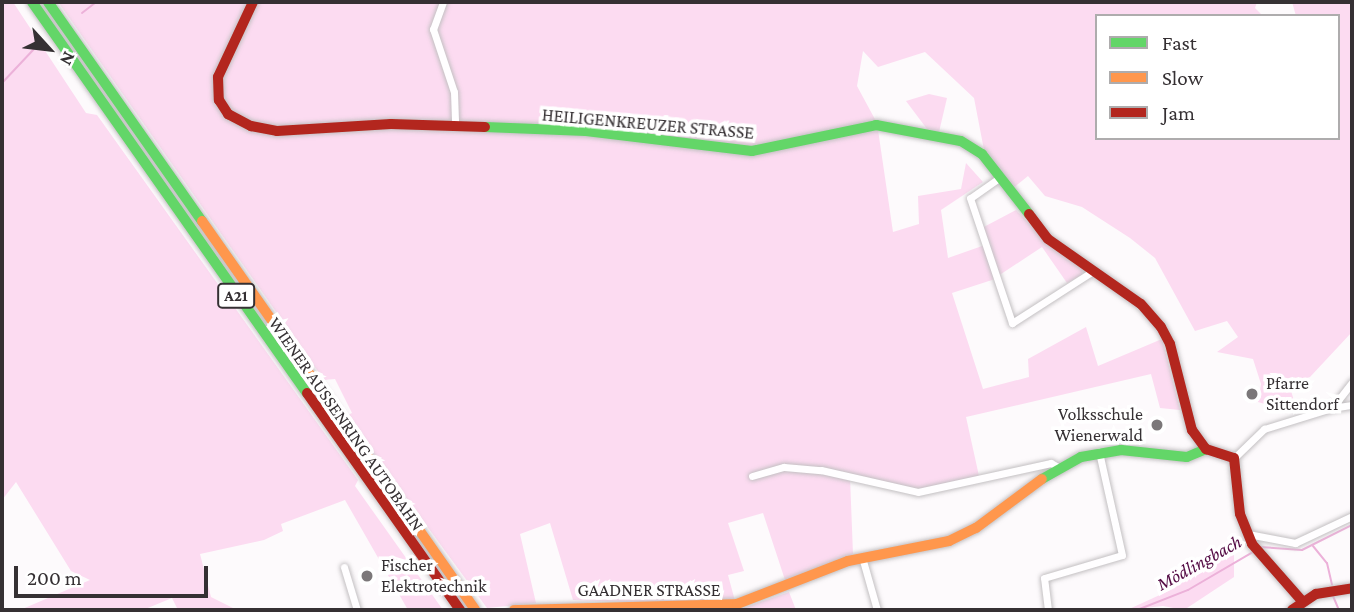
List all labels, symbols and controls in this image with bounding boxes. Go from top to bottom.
north arrow [14,14,84,84]
legend [1095,14,1340,140]
text: Fast [1162,31,1197,55]
text: N [56,48,80,69]
text: Slow [1162,66,1203,90]
text: Jam [1162,101,1195,125]
street label: HEILIGENKREUZER STRASSE [541,104,755,144]
road number: A21 [217,284,255,308]
street label: WIENER AUSSENRING AUTOBAHN [264,313,428,535]
place label: Pfarre Sittendorf [1266,373,1339,416]
marker: Pfarre Sittendorf [1244,386,1260,402]
place label: Volksschule Wienerwald [1054,404,1143,446]
marker: Volksschule Wienerwald [1149,417,1165,433]
water label: Mödlingbach [1152,530,1246,596]
scale bar [18,552,212,596]
place label: Fischer Elektrotechnik [381,555,487,598]
text: 200 m [27,566,82,590]
marker: Fischer Elektrotechnik [359,568,375,584]
street label: GAADNER STRASSE [577,579,721,601]

